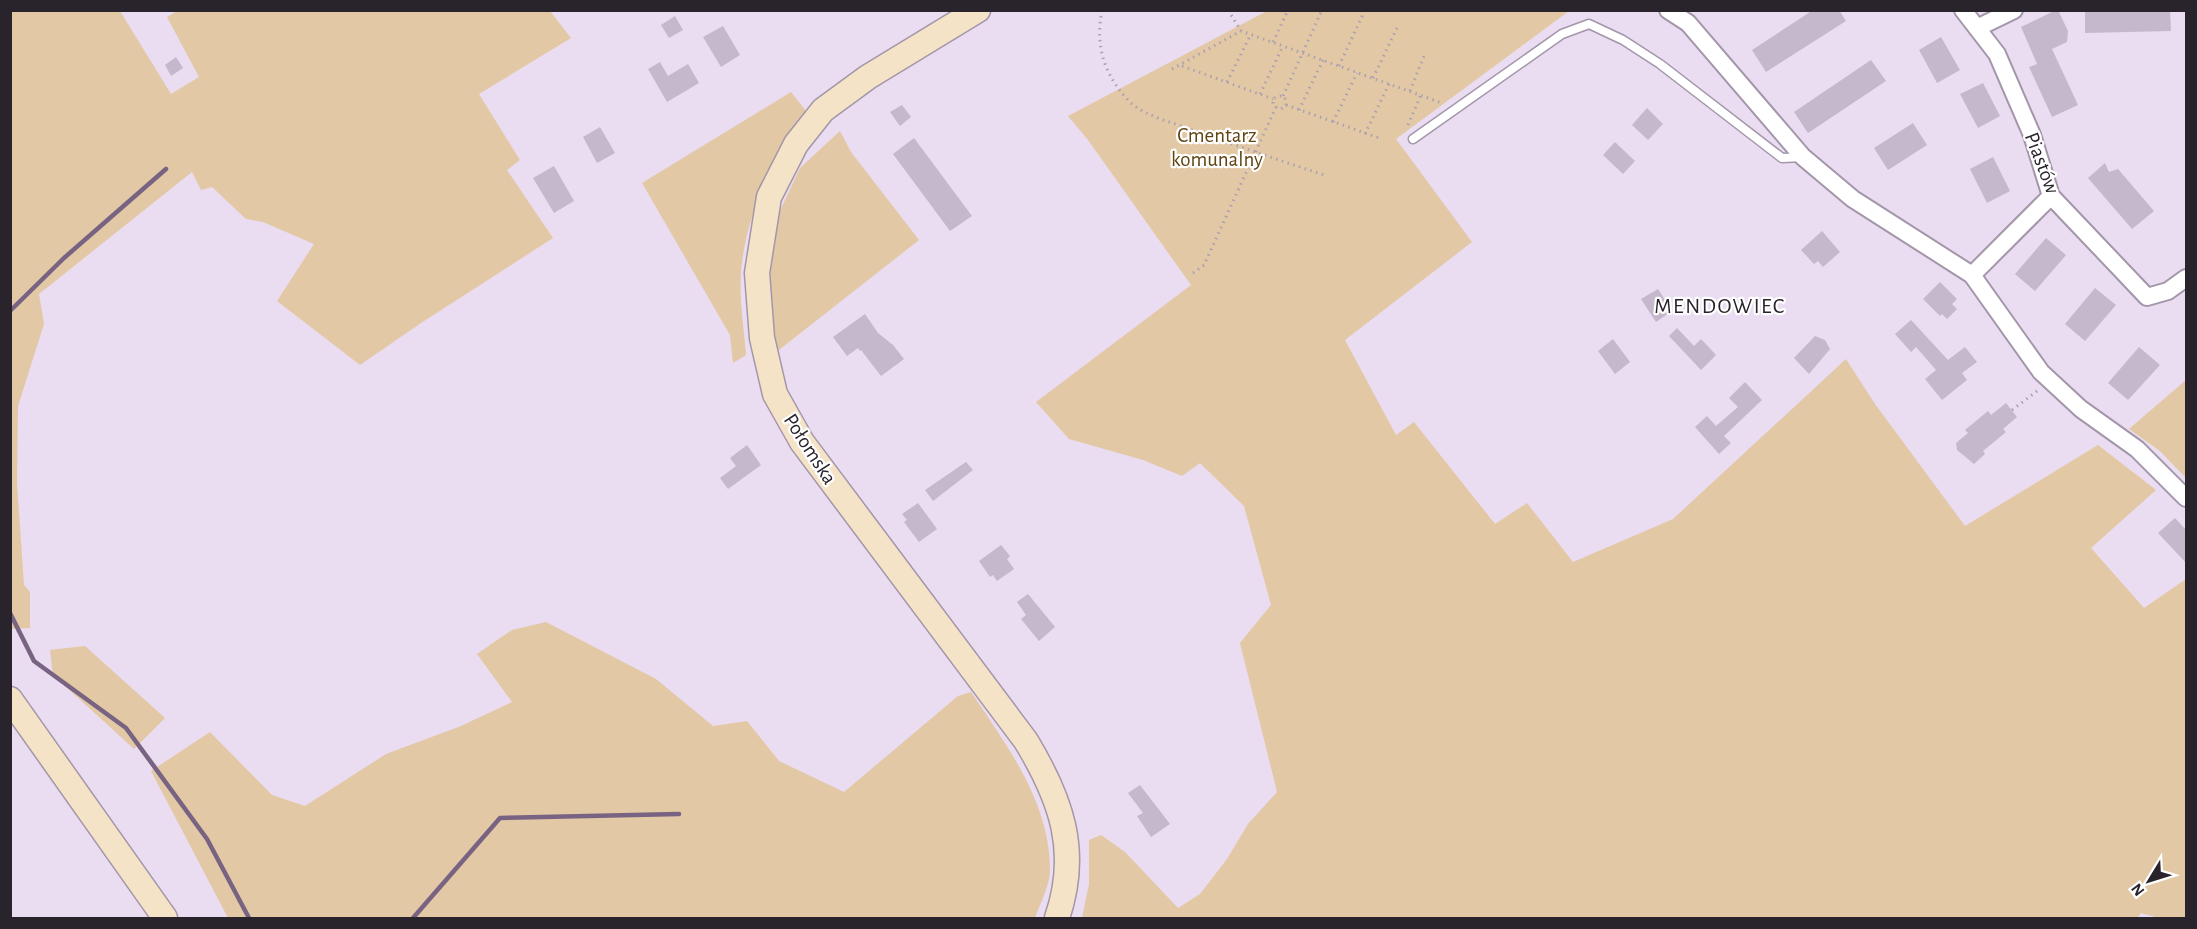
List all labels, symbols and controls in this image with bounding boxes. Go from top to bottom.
park label: Cmentarz komunalny [1171,125,1263,170]
street label: Piastów [2021,129,2063,197]
district label: MENDOWIEC [1654,295,1786,317]
street label: Połomska [780,410,841,488]
north arrow [2119,851,2179,911]
text: N [2128,880,2148,899]

